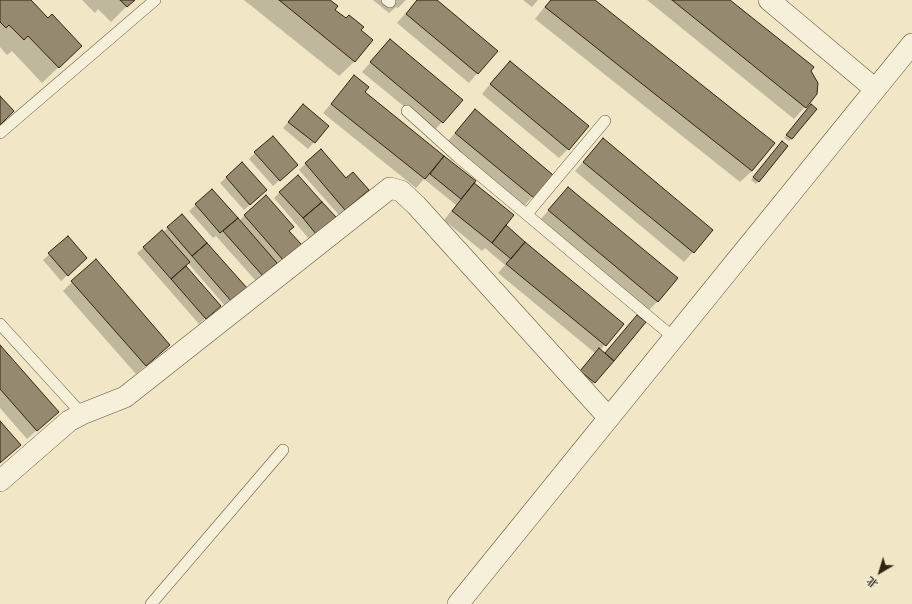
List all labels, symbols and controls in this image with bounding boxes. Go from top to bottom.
north arrow [860,552,900,592]
text: 北 [864,573,881,590]

